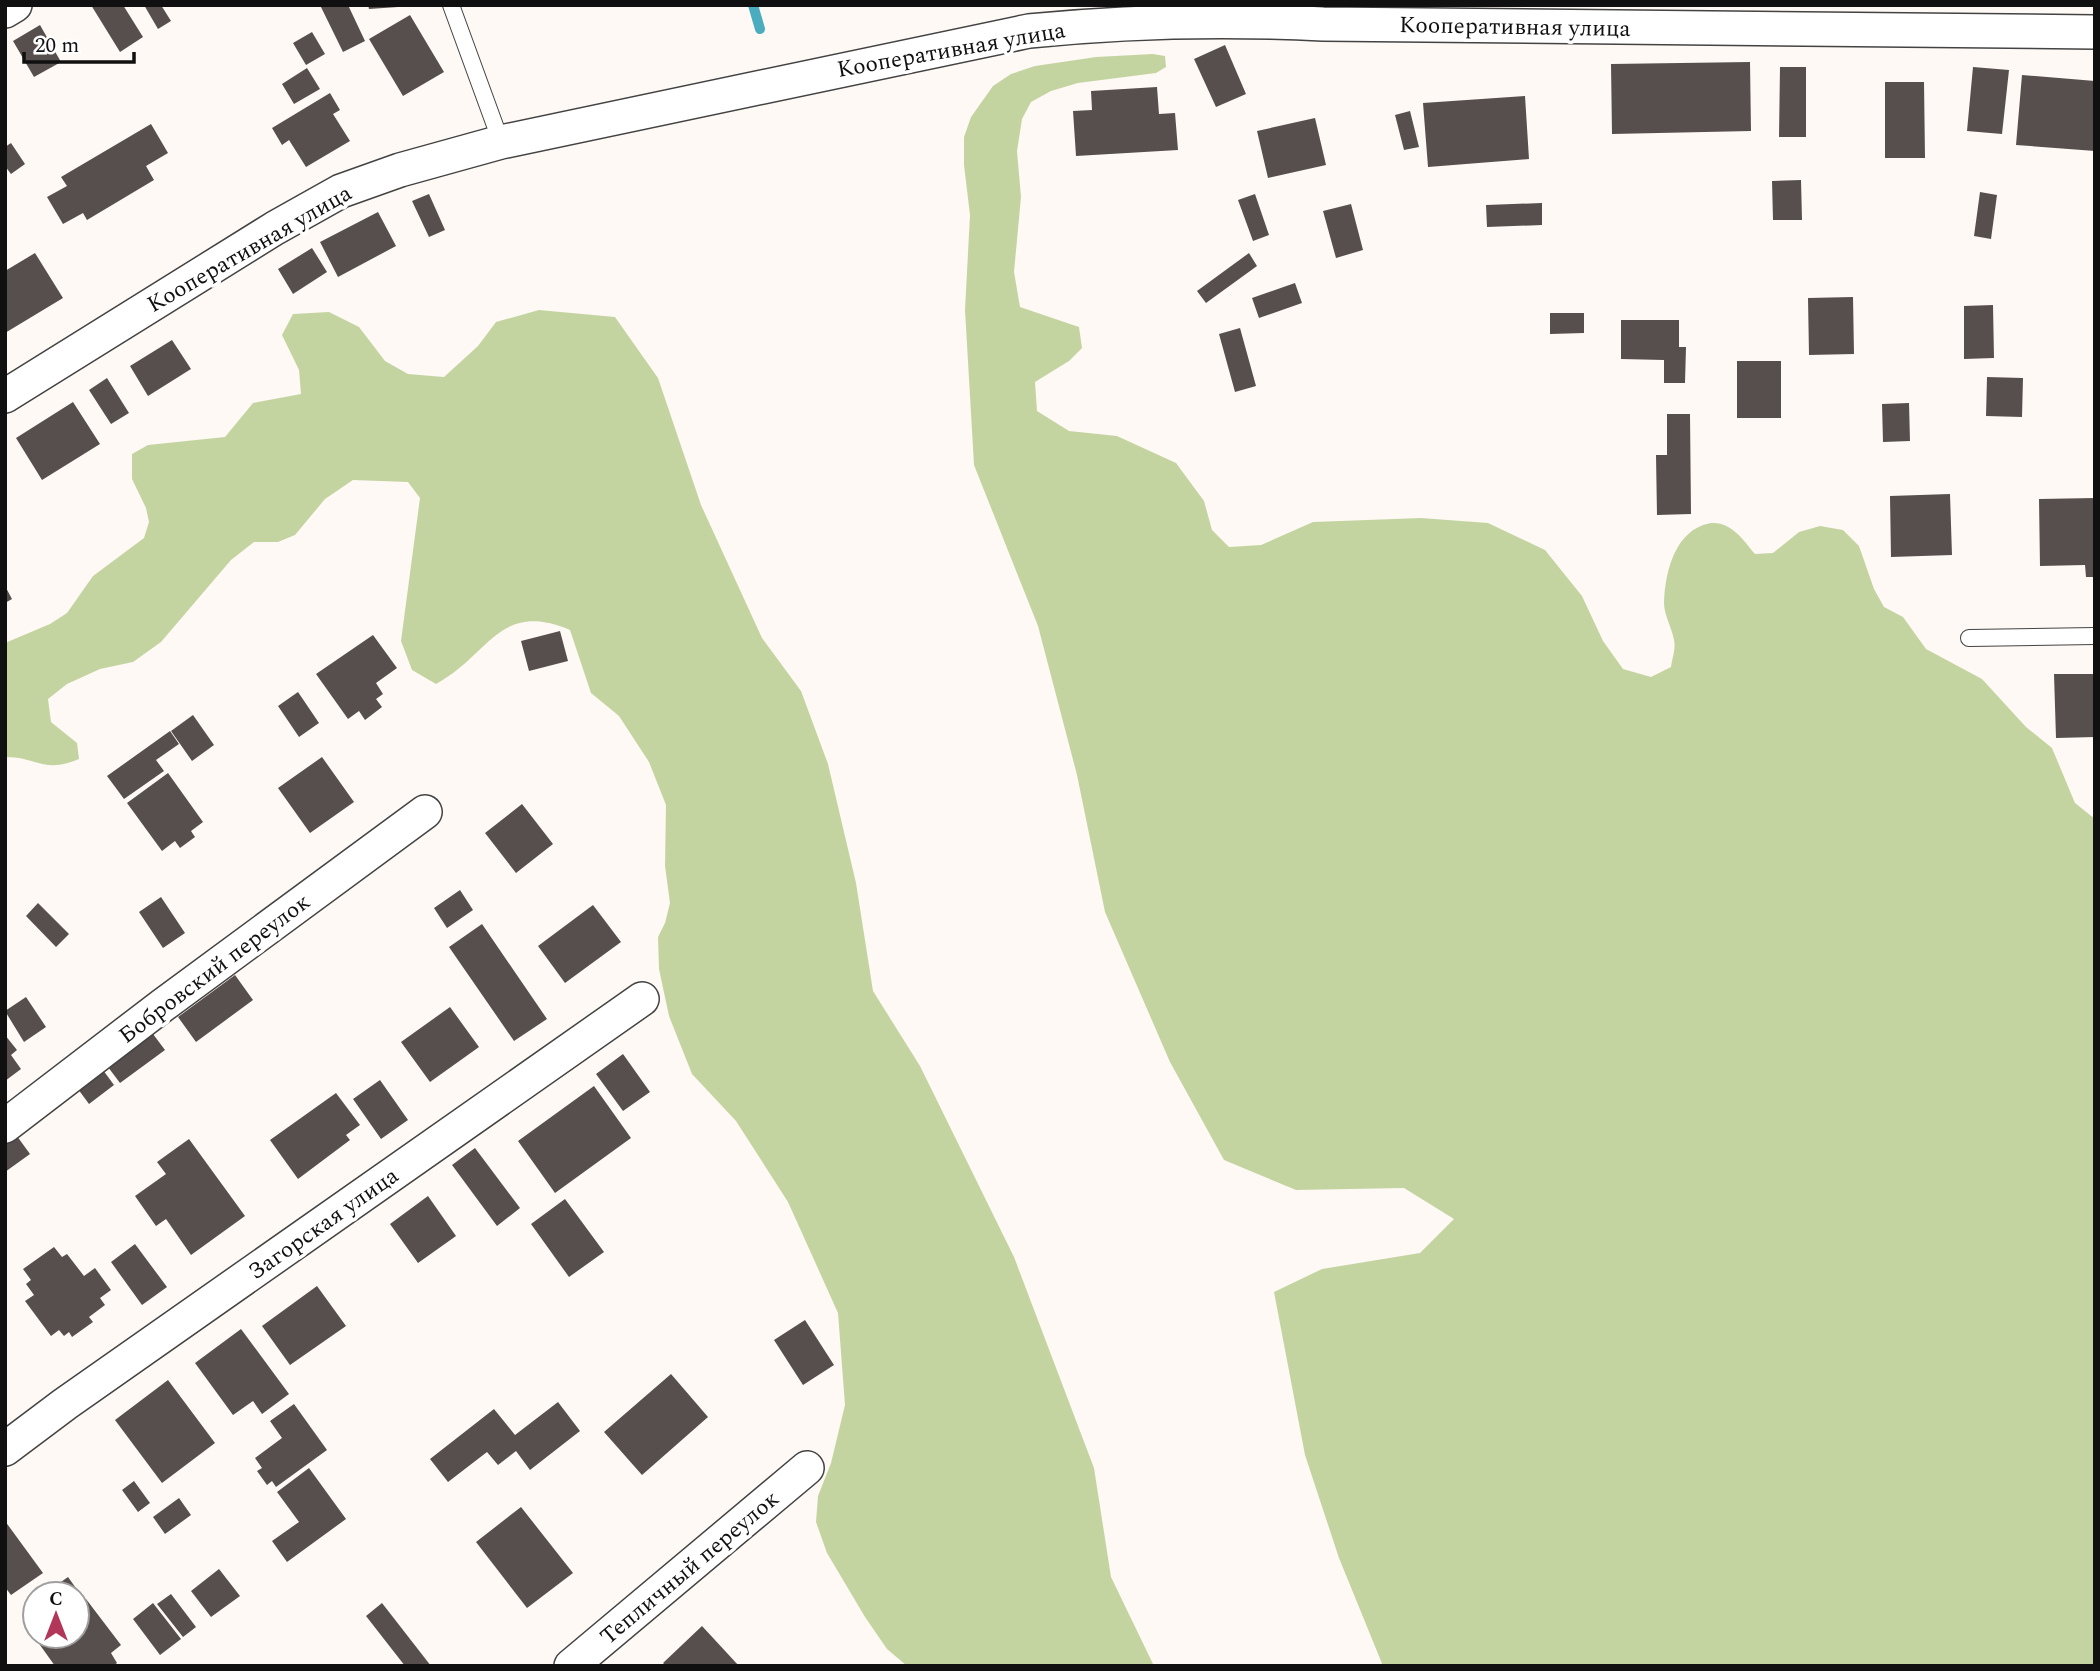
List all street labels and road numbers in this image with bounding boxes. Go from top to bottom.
street label: Кооперативная улица [1399,8,1631,47]
street label: Кооперативная улица [834,13,1068,88]
street label: Кооперативная улица [141,176,359,322]
street label: Бобровский переулок [112,885,318,1053]
street label: Загорская улица [241,1159,406,1289]
street label: Тепличный переулок [593,1482,787,1654]

